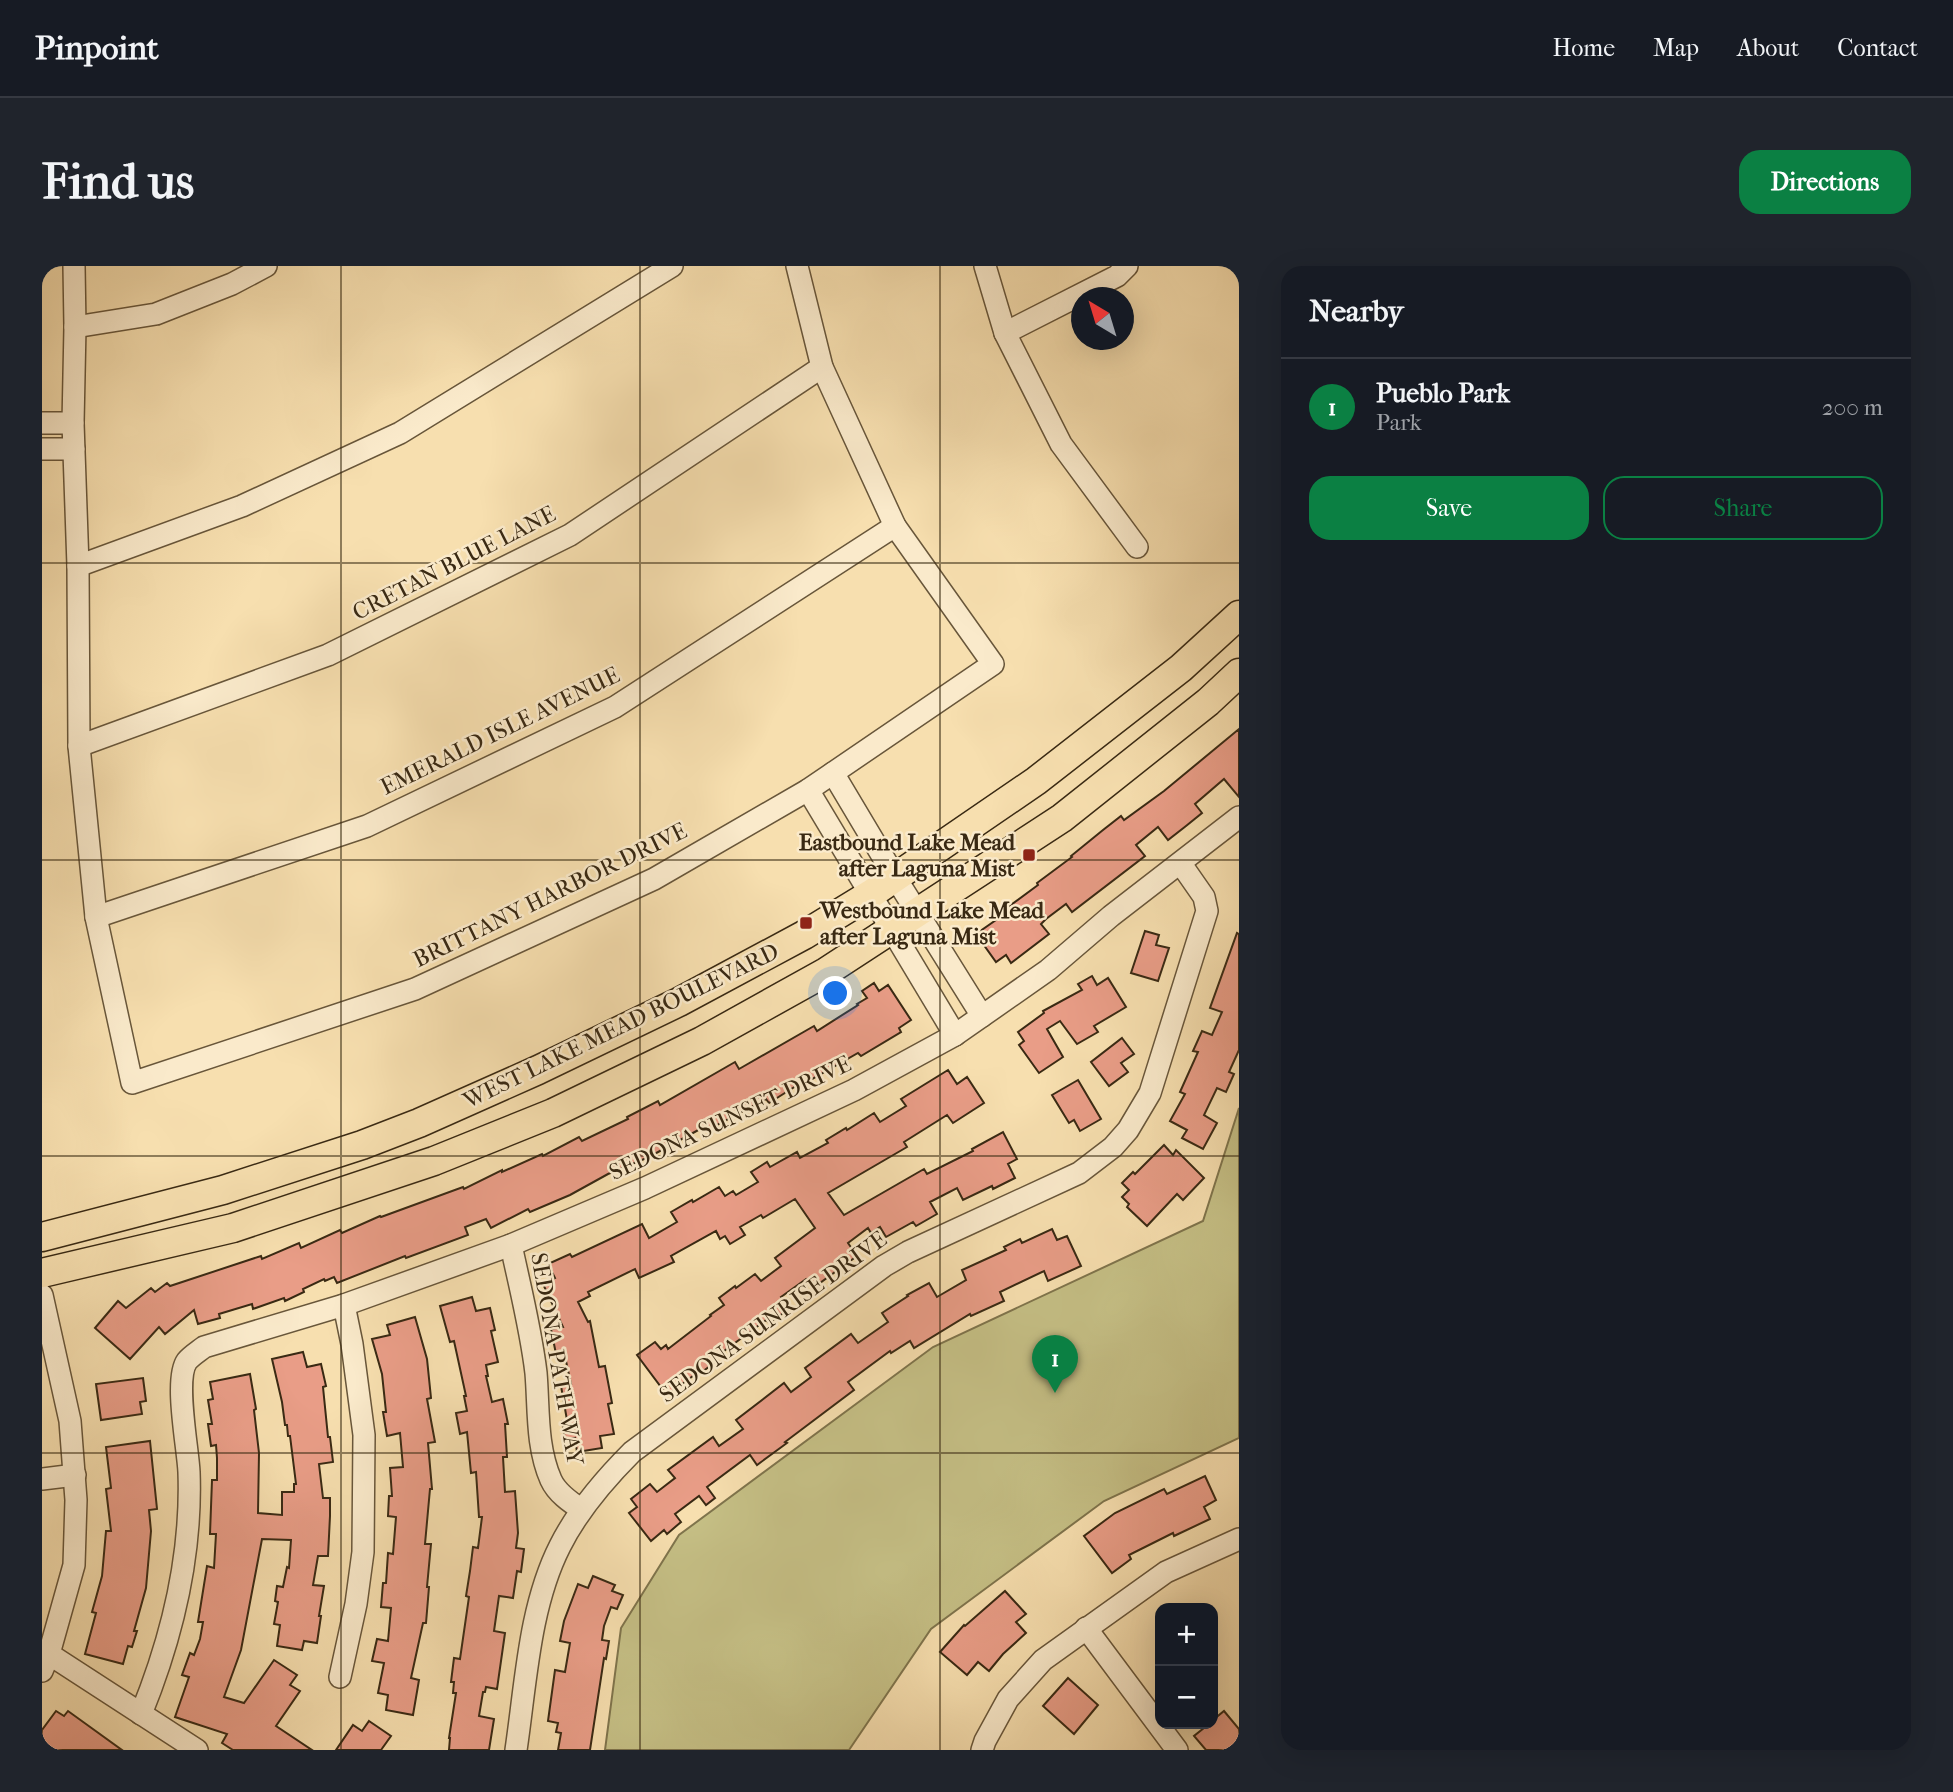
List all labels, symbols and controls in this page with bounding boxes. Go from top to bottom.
text: Pinpoint [35,29,159,68]
text: Home [1553,34,1615,62]
text: Map [1653,34,1699,62]
text: About [1737,34,1799,62]
text: Contact [1837,34,1918,62]
button: Directions [1739,150,1911,214]
text: Find us [42,153,194,211]
north arrow [1071,287,1134,350]
text: Nearby [1309,294,1404,329]
text: Pueblo Park [1376,378,1510,409]
text: 1 [1328,394,1336,421]
text: 200 m [1822,394,1883,421]
text: Park [1376,409,1422,436]
button: Save [1309,476,1589,540]
button: Share [1603,476,1883,540]
street label: CRETAN BLUE LANE [348,500,560,626]
street label: EMERALD ISLE AVENUE [376,661,624,801]
street label: BRITTANY HARBOR DRIVE [409,817,691,973]
place label: Eastbound Lake Mead after Laguna Mist [799,829,1016,882]
marker: Eastbound Lake Mead after Laguna Mist [1021,847,1037,863]
place label: Westbound Lake Mead after Laguna Mist [819,897,1046,950]
marker: Westbound Lake Mead after Laguna Mist [798,915,814,931]
street label: WEST LAKE MEAD BOULEVARD [458,938,783,1115]
your location [818,976,852,1010]
street label: SEDONA SUNSET DRIVE [605,1050,855,1186]
street label: SEDONA SUNRISE DRIVE [654,1226,892,1408]
street label: SEDONA PATH WAY [525,1251,589,1469]
pin: 1 [1032,1335,1078,1393]
map controls [1155,1603,1218,1729]
button: + [1155,1603,1218,1666]
button: − [1155,1666,1218,1729]

